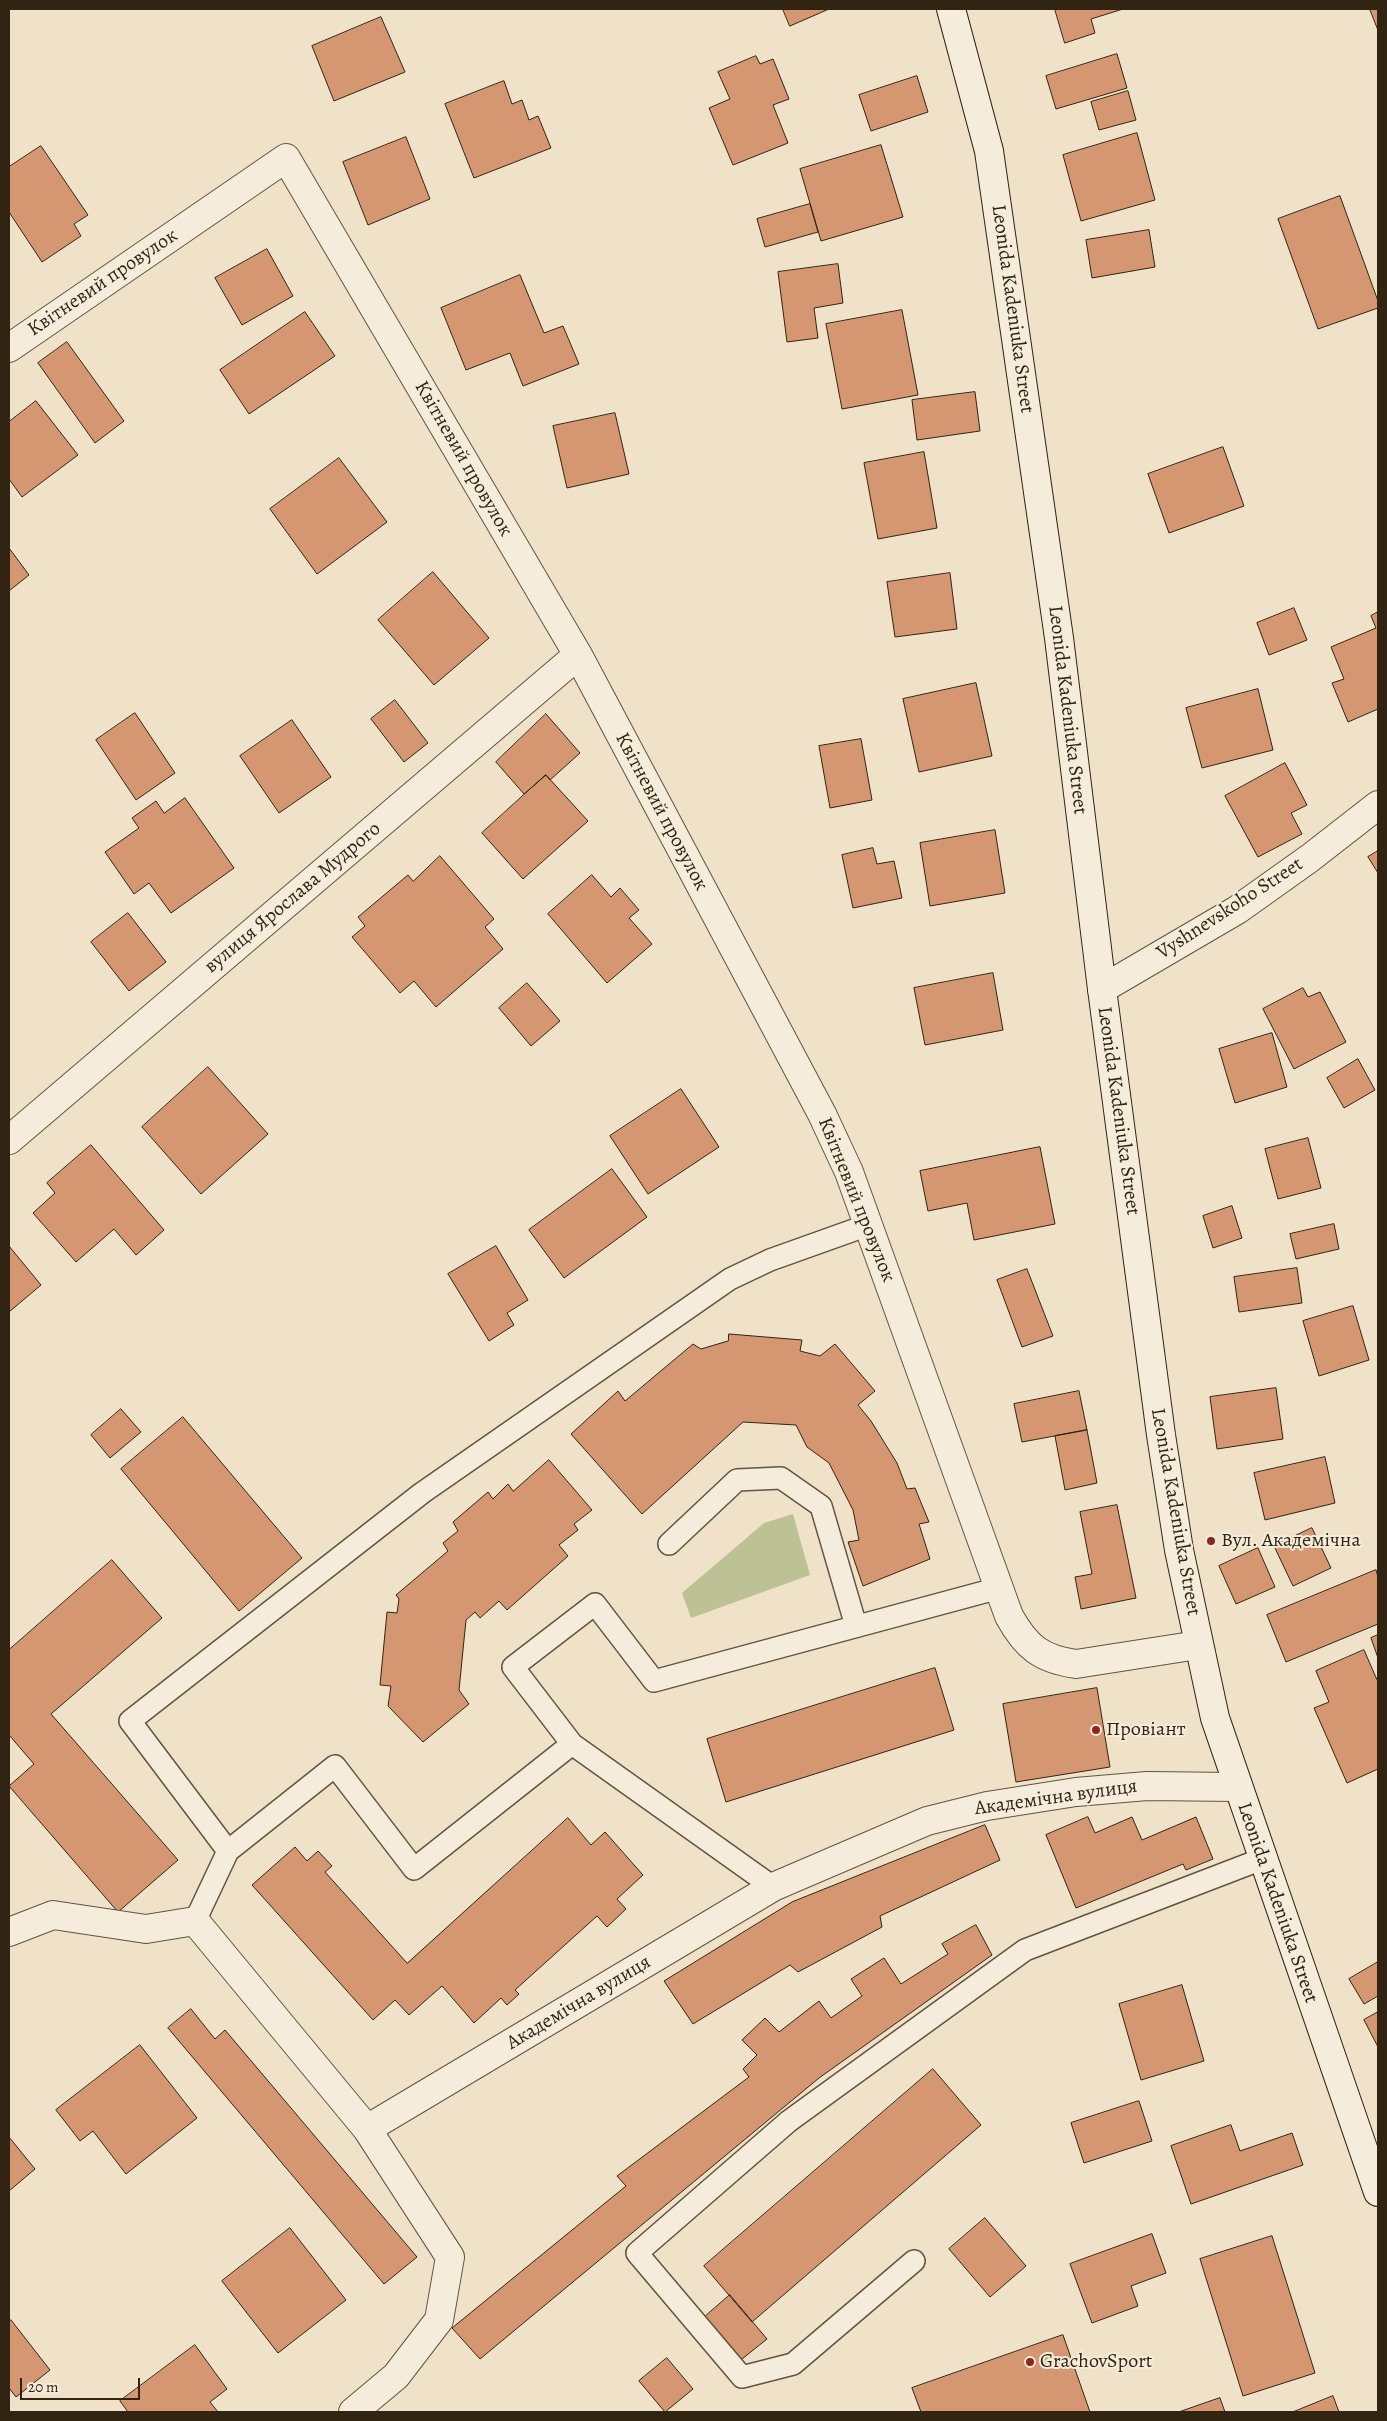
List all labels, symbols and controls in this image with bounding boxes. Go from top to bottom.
street label: Leonida Kadeniuka Street [985,203,1039,415]
street label: Квітневий провулок [24,224,182,342]
street label: Квітневий провулок [409,377,517,541]
street label: Leonida Kadeniuka Street [1042,604,1092,816]
street label: Квітневий провулок [609,729,713,895]
street label: вулиця Ярослава Мудрого [200,817,386,979]
street label: Vyshnevskoho Street [1152,853,1308,965]
street label: Leonida Kadeniuka Street [1091,1005,1145,1217]
street label: Квітневий провулок [812,1114,900,1286]
street label: Leonida Kadeniuka Street [1145,1406,1205,1618]
place label: Вул. Академічна [1221,1529,1361,1553]
marker: Вул. Академічна [1205,1535,1217,1547]
place label: Провіант [1106,1718,1186,1742]
marker: Провіант [1090,1724,1102,1736]
street label: Академічна вулиця [973,1775,1139,1821]
street label: Leonida Kadeniuka Street [1231,1800,1323,2006]
street label: Академічна вулиця [503,1951,655,2055]
place label: GrachovSport [1040,2350,1152,2374]
marker: GrachovSport [1024,2356,1036,2368]
scale bar [22,2368,142,2400]
text: 20 m [28,2377,59,2397]

